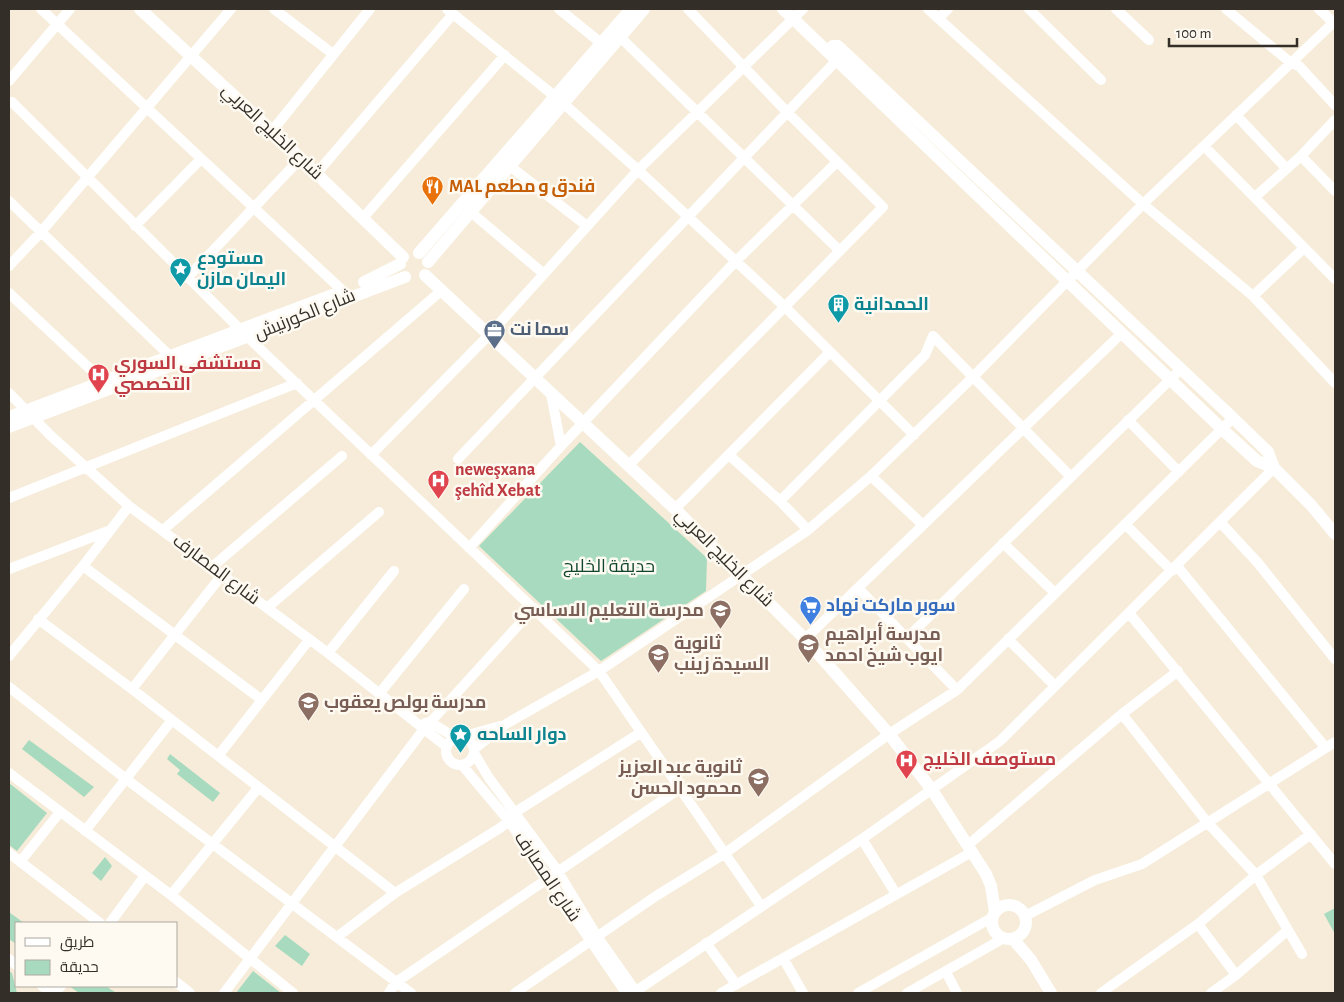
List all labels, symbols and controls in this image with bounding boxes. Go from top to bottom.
scale bar [1169,15,1296,47]
text: 100 m [1176,26,1211,41]
street label: شارع الخليج العربي [215,80,327,186]
restaurant icon: MAL فندق و مطعم [421,175,445,206]
place label: MAL فندق و مطعم [449,178,595,198]
place label: مستودع اليمان مازن [197,250,286,290]
place icon: مستودع اليمان مازن [169,257,193,288]
street label: شارع الكورنيش [252,286,359,345]
building icon: الحمدانية [826,293,850,324]
place label: الحمدانية [854,296,929,314]
office icon: سما نت [482,318,506,349]
place label: سما نت [510,321,569,339]
place label: مستشفى السوري التخصصي [114,354,261,398]
hospital icon: مستشفى السوري التخصصي [86,362,110,393]
place label: neweşxana şehîd Xebat [455,461,540,500]
hospital icon: neweşxana şehîd Xebat [427,468,451,499]
street label: شارع الخليج العربي [669,505,777,613]
street label: شارع المصارف [168,531,263,610]
park label: حديقة الخليج [563,558,655,578]
supermarket icon: سوبر ماركت نهاد [798,594,822,625]
place label: سوبر ماركت نهاد [826,597,956,616]
school or university icon: مدرسة التعليم الاساسي [708,599,732,630]
place label: مدرسة التعليم الاساسي [514,602,704,624]
place label: مدرسة أبراهيم ايوب شيخ احمد [825,621,943,667]
school or university icon: مدرسة أبراهيم ايوب شيخ احمد [797,633,821,664]
place label: ثانوية السيدة زينب [674,634,769,675]
school or university icon: ثانوية السيدة زينب [646,642,670,673]
school or university icon: مدرسة بولص يعقوب [296,691,320,722]
place label: مدرسة بولص يعقوب [324,694,486,713]
place icon: دوار الساحه [449,723,473,754]
place label: دوار الساحه [477,726,567,745]
hospital icon: مستوصف الخليج [895,748,919,779]
place label: مستوصف الخليج [923,751,1056,771]
place label: ثانوية عبد العزيز محمود الحسن [618,758,742,799]
school or university icon: ثانوية عبد العزيز محمود الحسن [746,766,770,797]
street label: شارع المصارف [509,828,584,926]
legend [15,922,178,987]
text: طريق [60,935,94,952]
text: حديقة [60,960,99,975]

